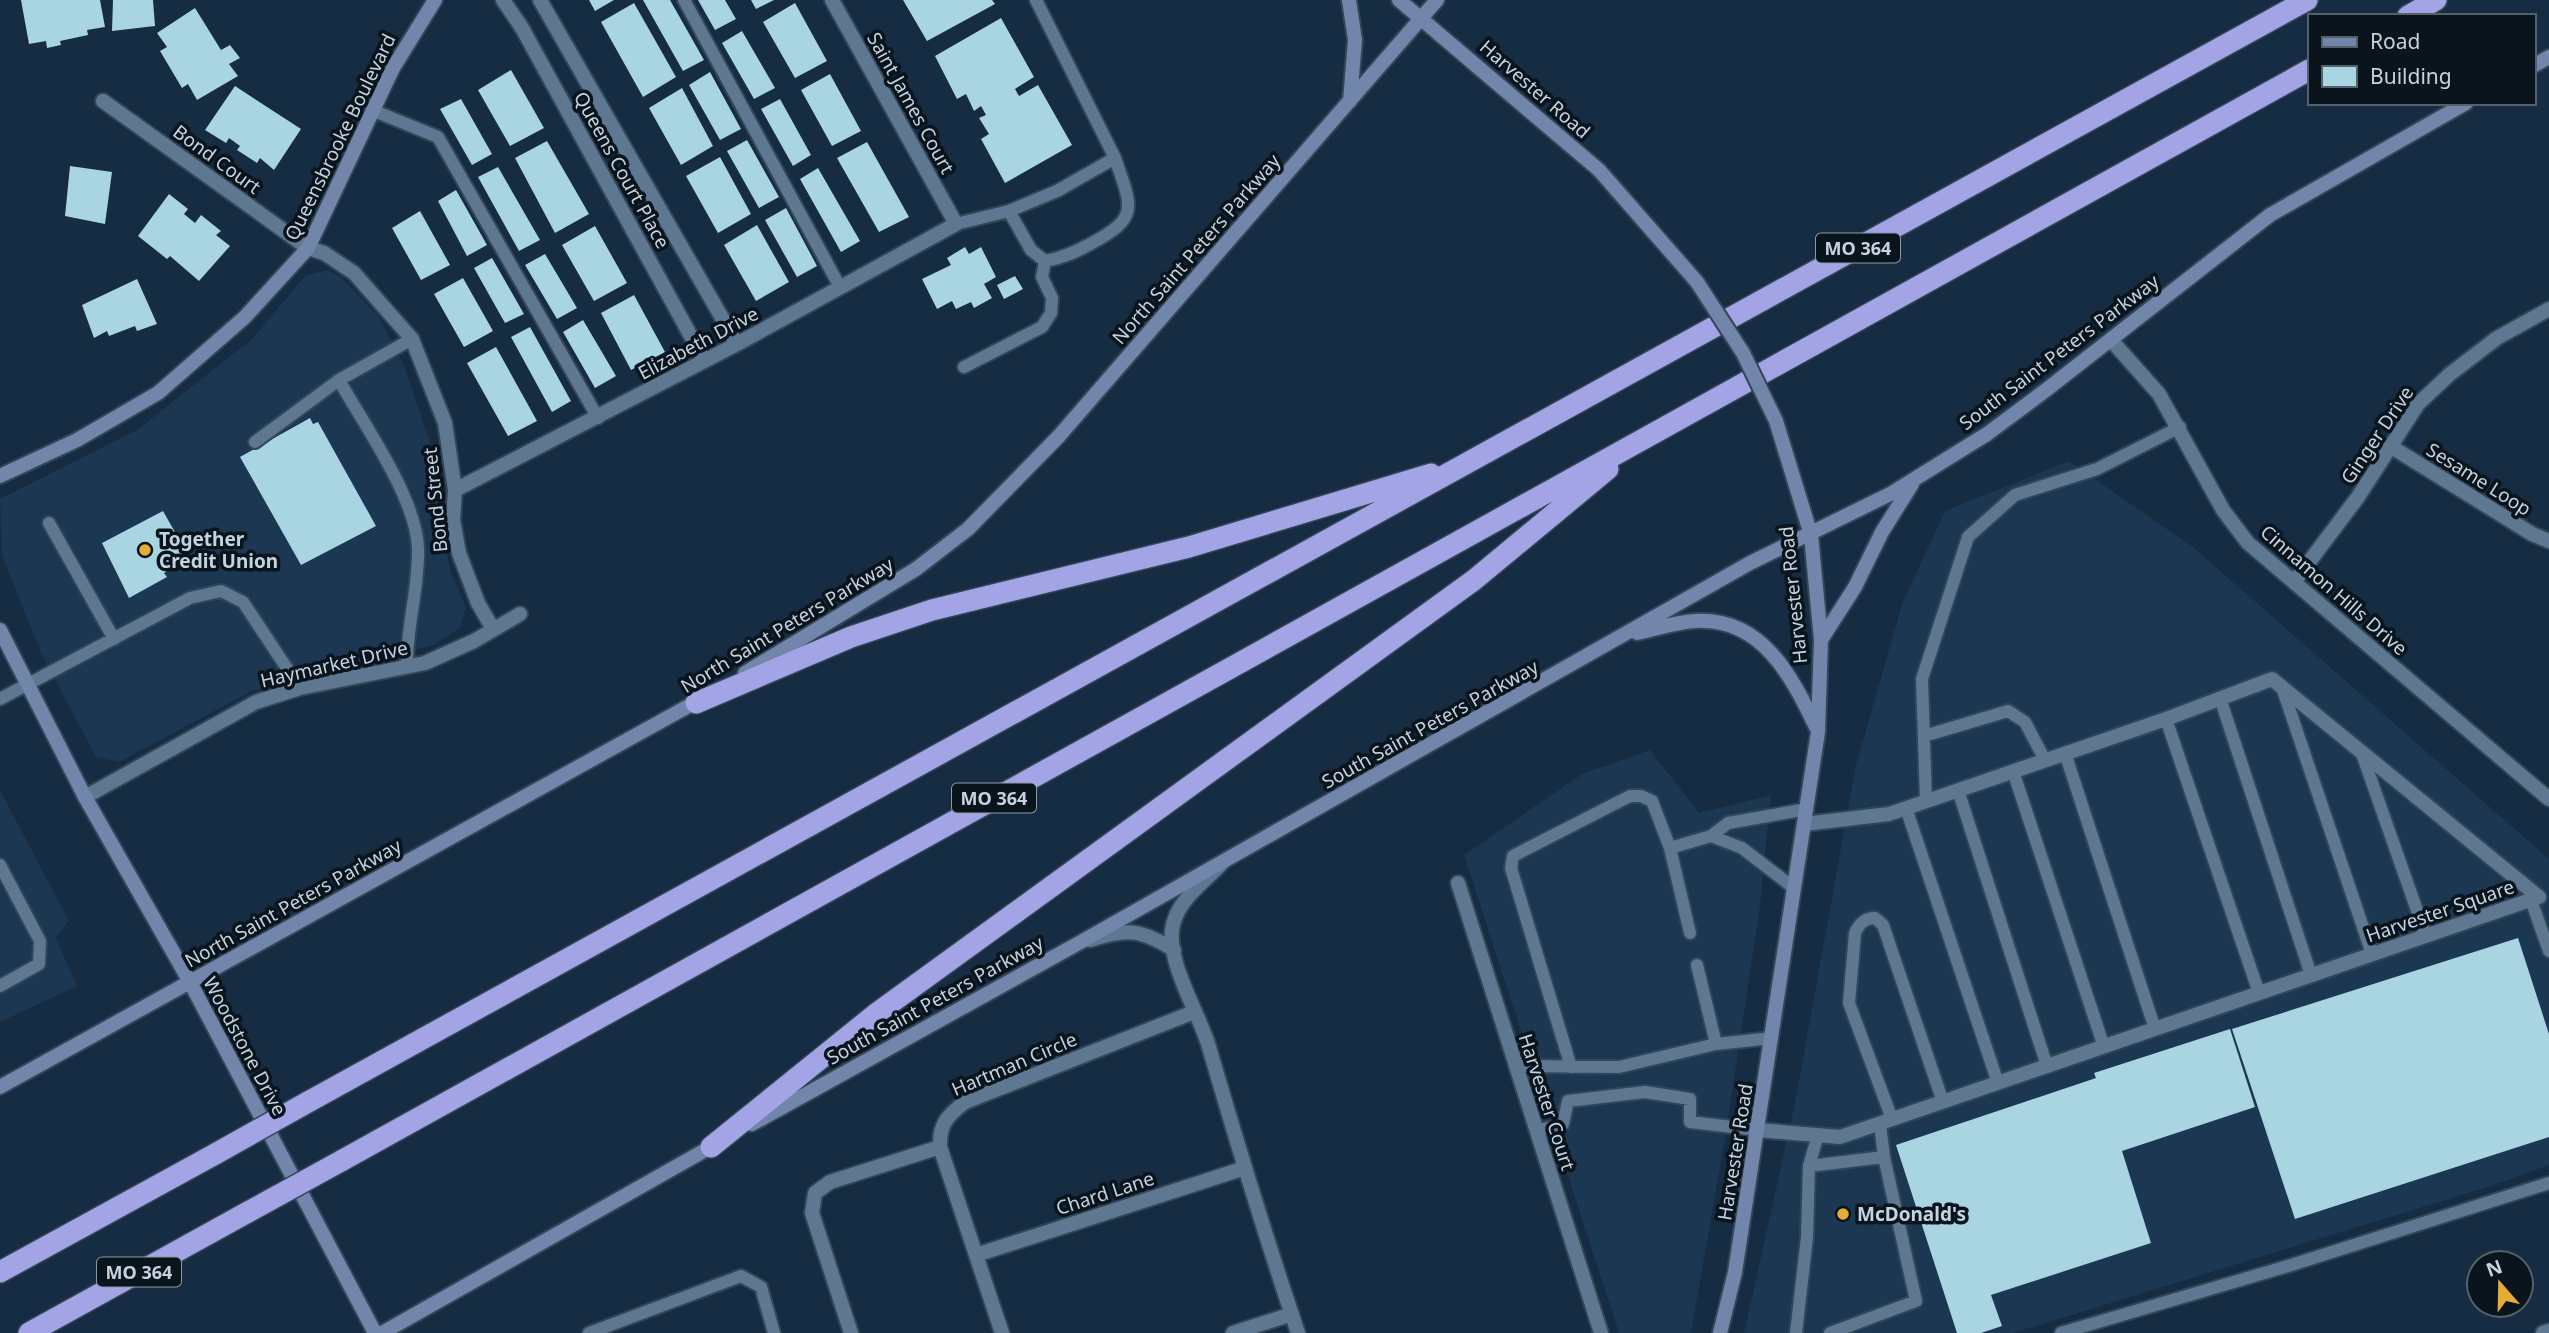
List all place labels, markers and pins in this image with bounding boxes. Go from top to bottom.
place label: Together Credit Union [159,526,278,574]
marker: Together Credit Union [137,542,153,558]
place label: McDonald's [1857,1201,1966,1227]
marker: McDonald's [1835,1206,1851,1222]

